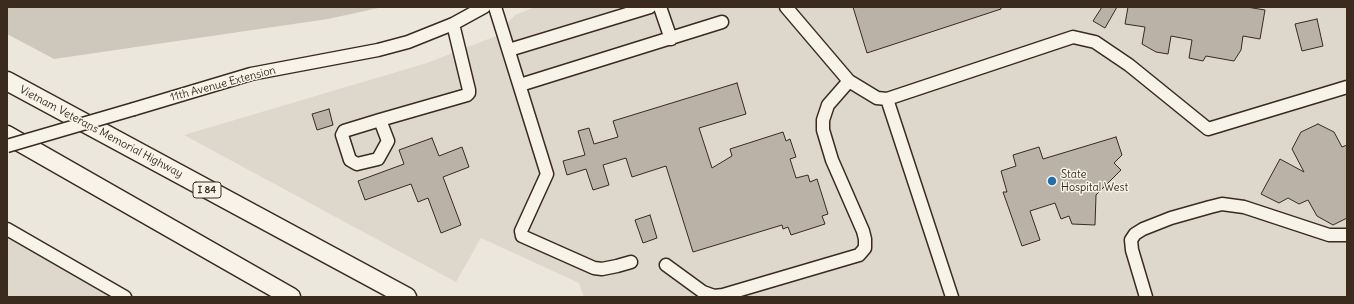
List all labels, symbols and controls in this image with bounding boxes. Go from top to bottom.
street label: 11th Avenue Extension [169,64,277,104]
street label: Vietnam Veterans Memorial Highway [17,83,185,181]
place label: State Hospital West [1061,168,1128,194]
marker: State Hospital West [1046,175,1058,187]
road number: I 84 [193,182,221,198]

